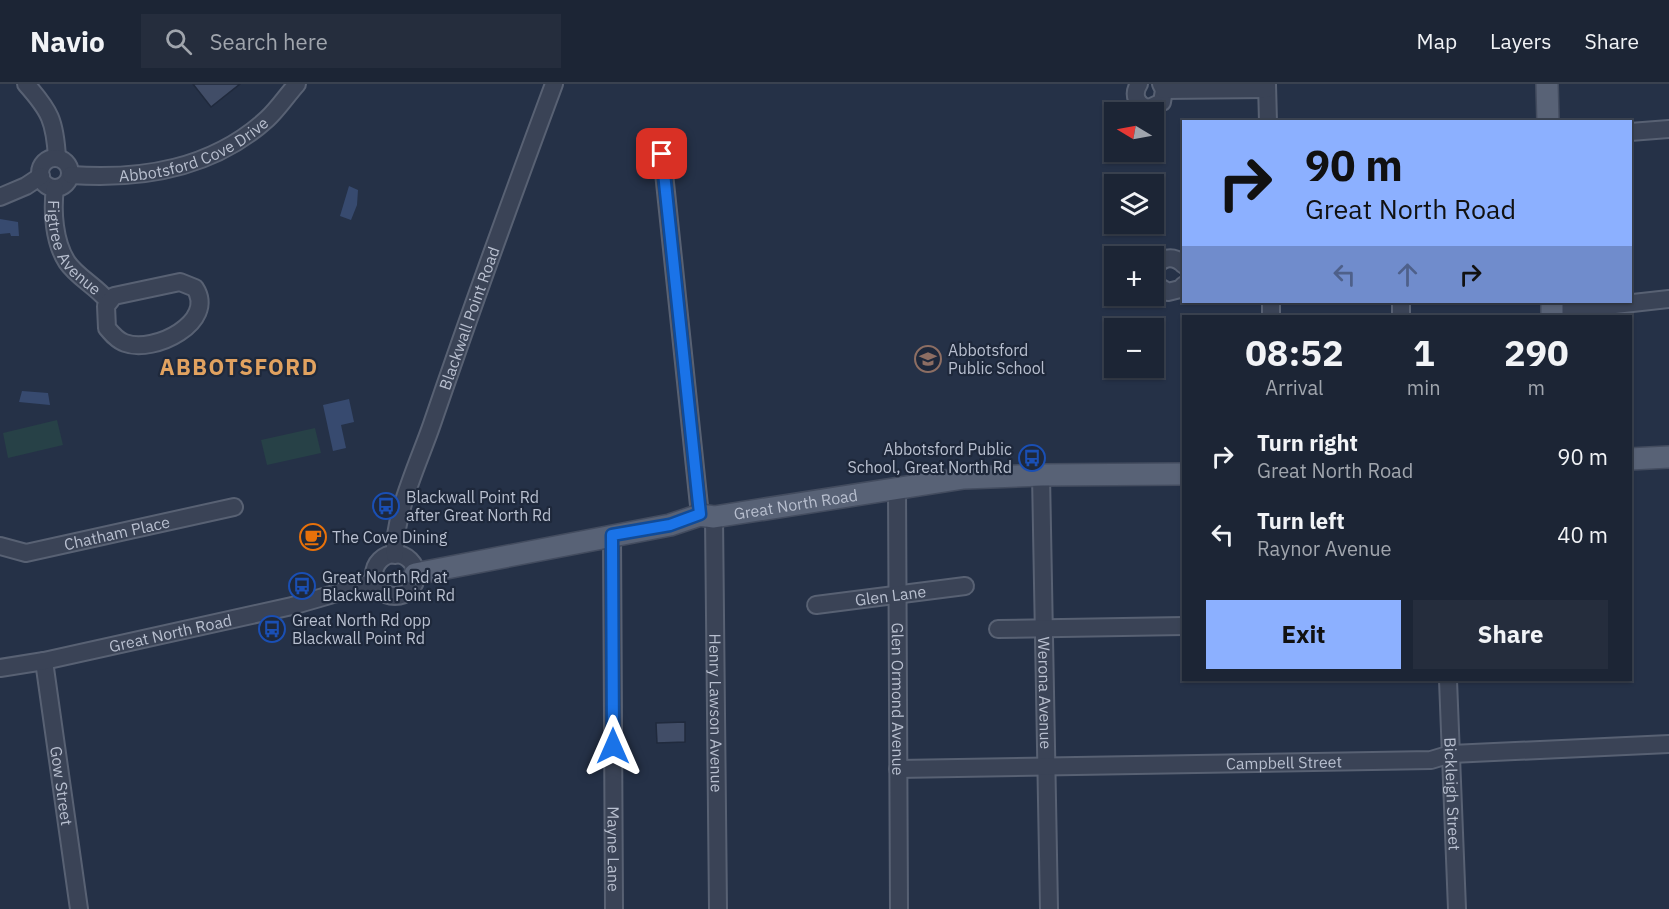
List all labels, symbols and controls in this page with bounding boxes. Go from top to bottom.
search box [141,14,561,68]
text: Navio [30,23,105,60]
icon: search [162,25,195,58]
text: Search here [210,27,328,56]
text: Map [1417,27,1457,55]
text: Layers [1490,27,1552,55]
text: Share [1585,27,1639,55]
north arrow [1104,102,1164,162]
map controls [1104,102,1164,378]
street label: Abbotsford Cove Drive [118,112,272,186]
pin [636,128,687,179]
icon: arrive [645,137,678,170]
text: 90 m [1305,138,1403,193]
icon: right [1206,144,1284,222]
button: layers [1104,174,1164,234]
text: Great North Road [1305,191,1516,226]
street label: Figtree Avenue [44,200,105,299]
street label: Blackwall Point Road [435,244,504,393]
button: + [1104,246,1164,306]
icon: left [1328,258,1361,291]
icon: ahead [1391,258,1424,291]
icon: right [1454,258,1487,291]
button: − [1104,318,1164,378]
text: 08:52 [1245,329,1344,376]
text: 1 [1413,329,1435,376]
text: 290 [1504,329,1569,376]
place label: Abbotsford Public School [948,340,1045,378]
school or university icon: Abbotsford Public School [913,344,943,374]
district label: ABBOTSFORD [160,352,318,381]
text: Arrival [1265,374,1324,401]
text: min [1407,374,1441,401]
text: m [1528,374,1545,401]
text: Turn right [1257,428,1358,457]
place label: Abbotsford Public School, Great North Rd [847,439,1012,477]
icon: right [1206,440,1239,473]
text: 90 m [1557,442,1608,471]
bus stop icon: Abbotsford Public School, Great North Rd [1017,443,1047,473]
text: Great North Road [1257,457,1413,484]
street label: Great North Road [732,485,859,524]
place label: Blackwall Point Rd after Great North Rd [406,487,551,525]
bus stop icon: Blackwall Point Rd after Great North Rd [371,491,401,521]
text: Turn left [1257,506,1345,535]
street label: Chatham Place [62,511,172,554]
icon: left [1206,518,1239,551]
text: 40 m [1557,520,1608,549]
cafe icon: The Cove Dining [298,522,328,552]
place label: The Cove Dining [332,527,448,547]
text: Raynor Avenue [1257,535,1392,562]
place label: Great North Rd at Blackwall Point Rd [322,567,455,605]
bus stop icon: Great North Rd at Blackwall Point Rd [287,571,317,601]
street label: Glen Lane [854,581,927,610]
button: Exit [1206,600,1401,669]
button: Share [1413,600,1608,669]
street label: Great North Road [107,610,234,656]
place label: Great North Rd opp Blackwall Point Rd [292,610,431,648]
bus stop icon: Great North Rd opp Blackwall Point Rd [257,614,287,644]
street label: Glen Ormond Avenue [888,622,908,776]
street label: Henry Lawson Avenue [705,633,727,793]
street label: Werona Avenue [1034,637,1056,750]
position arrow [581,714,645,778]
street label: Bickleigh Street [1440,737,1465,851]
street label: Gow Street [46,745,77,827]
street label: Campbell Street [1226,752,1342,773]
street label: Mayne Lane [603,806,624,892]

